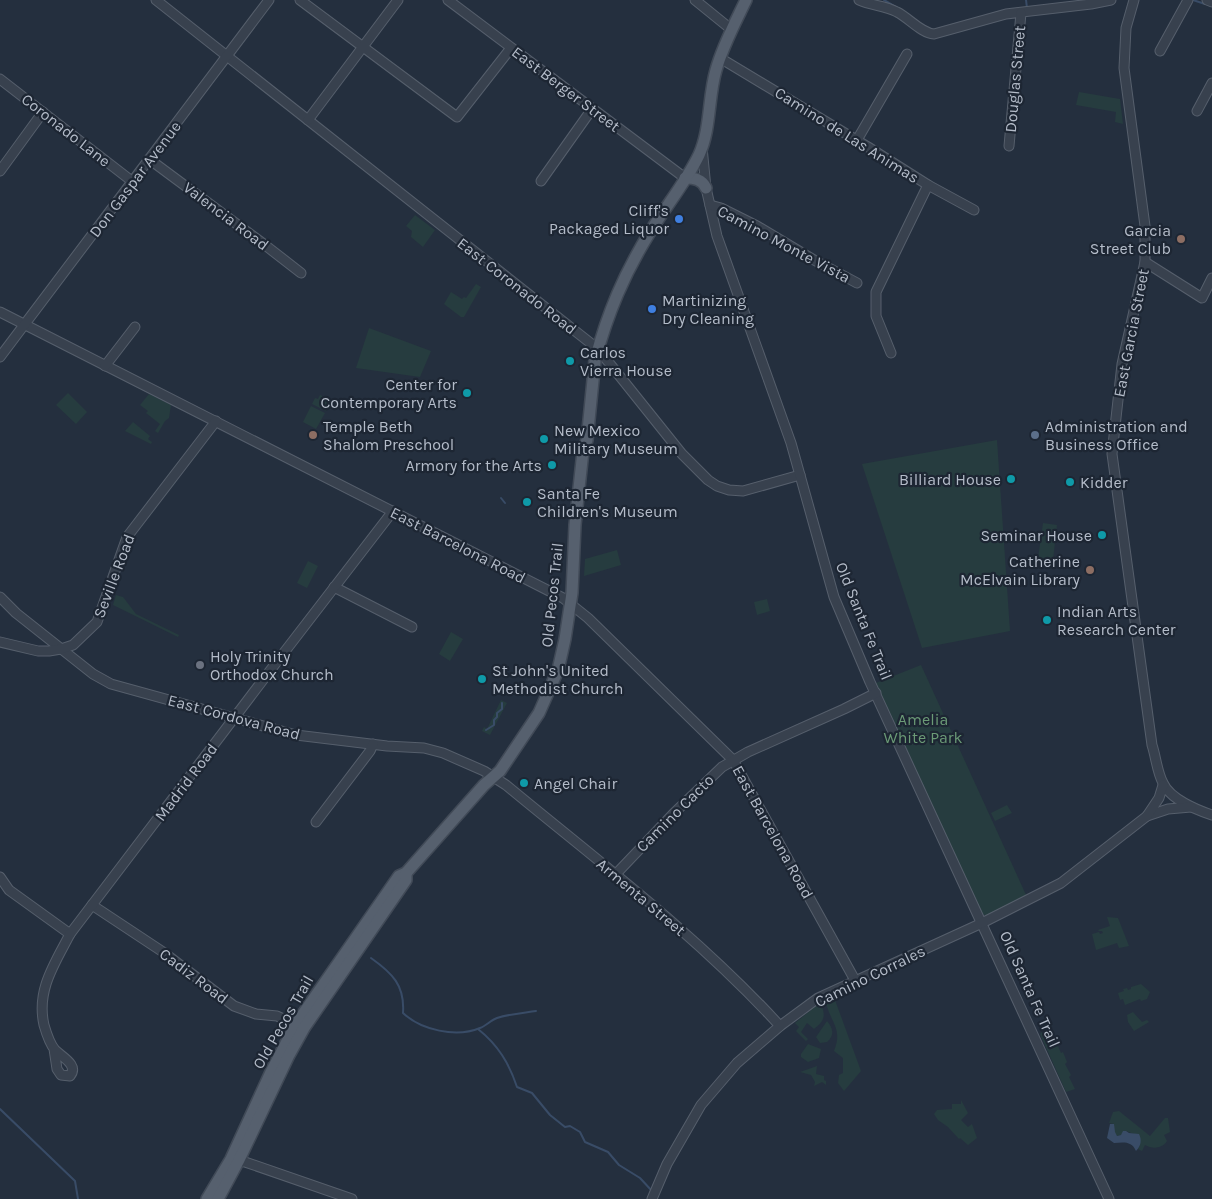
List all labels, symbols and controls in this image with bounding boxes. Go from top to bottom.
street label: Douglas Street [1001,25,1029,133]
street label: East Berger Street [508,42,624,136]
street label: Camino de Las Animas [771,83,923,187]
street label: Coronado Lane [18,89,114,171]
street label: Don Gaspar Avenue [85,117,185,241]
street label: Valencia Road [180,178,272,254]
place label: Cliff's Packaged Liquor [549,201,669,238]
street label: Camino Monte Vista [714,201,854,287]
marker: Cliff's Packaged Liquor [673,213,685,225]
place label: Garcia Street Club [1090,221,1171,258]
street label: East Coronado Road [453,233,581,339]
marker: Garcia Street Club [1175,233,1187,245]
street label: East Garcia Street [1109,267,1153,399]
place label: Martinizing Dry Cleaning [662,291,754,328]
marker: Martinizing Dry Cleaning [646,303,658,315]
place label: Carlos Vierra House [580,343,672,380]
marker: Carlos Vierra House [564,355,576,367]
place label: Center for Contemporary Arts [320,375,457,412]
marker: Center for Contemporary Arts [461,387,473,399]
place label: Temple Beth Shalom Preschool [323,417,454,454]
place label: Administration and Business Office [1045,417,1188,454]
place label: New Mexico Military Museum [554,421,678,458]
marker: Temple Beth Shalom Preschool [307,429,319,441]
marker: Administration and Business Office [1029,429,1041,441]
marker: New Mexico Military Museum [538,433,550,445]
place label: Armory for the Arts [405,456,542,475]
marker: Armory for the Arts [546,459,558,471]
place label: Billiard House [899,470,1001,489]
marker: Billiard House [1005,473,1017,485]
place label: Kidder [1080,473,1128,492]
marker: Kidder [1064,476,1076,488]
place label: Santa Fe Children's Museum [537,484,678,521]
marker: Santa Fe Children's Museum [521,496,533,508]
street label: East Barcelona Road [387,503,529,587]
place label: Seminar House [981,526,1092,545]
marker: Seminar House [1096,529,1108,541]
street label: Seville Road [89,531,139,621]
street label: Old Pecos Trail [537,542,567,648]
place label: Catherine McElvain Library [960,552,1081,589]
street label: Old Santa Fe Trail [832,559,896,683]
marker: Catherine McElvain Library [1084,564,1096,576]
place label: Indian Arts Research Center [1057,602,1176,639]
marker: Indian Arts Research Center [1041,614,1053,626]
place label: Holy Trinity Orthodox Church [210,647,334,684]
marker: Holy Trinity Orthodox Church [194,659,206,671]
place label: St John's United Methodist Church [492,661,624,698]
marker: St John's United Methodist Church [476,673,488,685]
street label: East Cordova Road [166,690,302,744]
park label: Amelia White Park [883,710,963,747]
street label: Madrid Road [151,739,221,825]
street label: East Barcelona Road [728,762,818,902]
street label: Camino Cacto [632,770,718,856]
place label: Angel Chair [534,774,617,793]
marker: Angel Chair [518,777,530,789]
street label: Armenta Street [593,854,689,940]
street label: Old Santa Fe Trail [996,928,1064,1050]
street label: Camino Corrales [812,941,928,1011]
street label: Cadiz Road [156,944,232,1008]
street label: Old Pecos Trail [249,972,317,1072]

